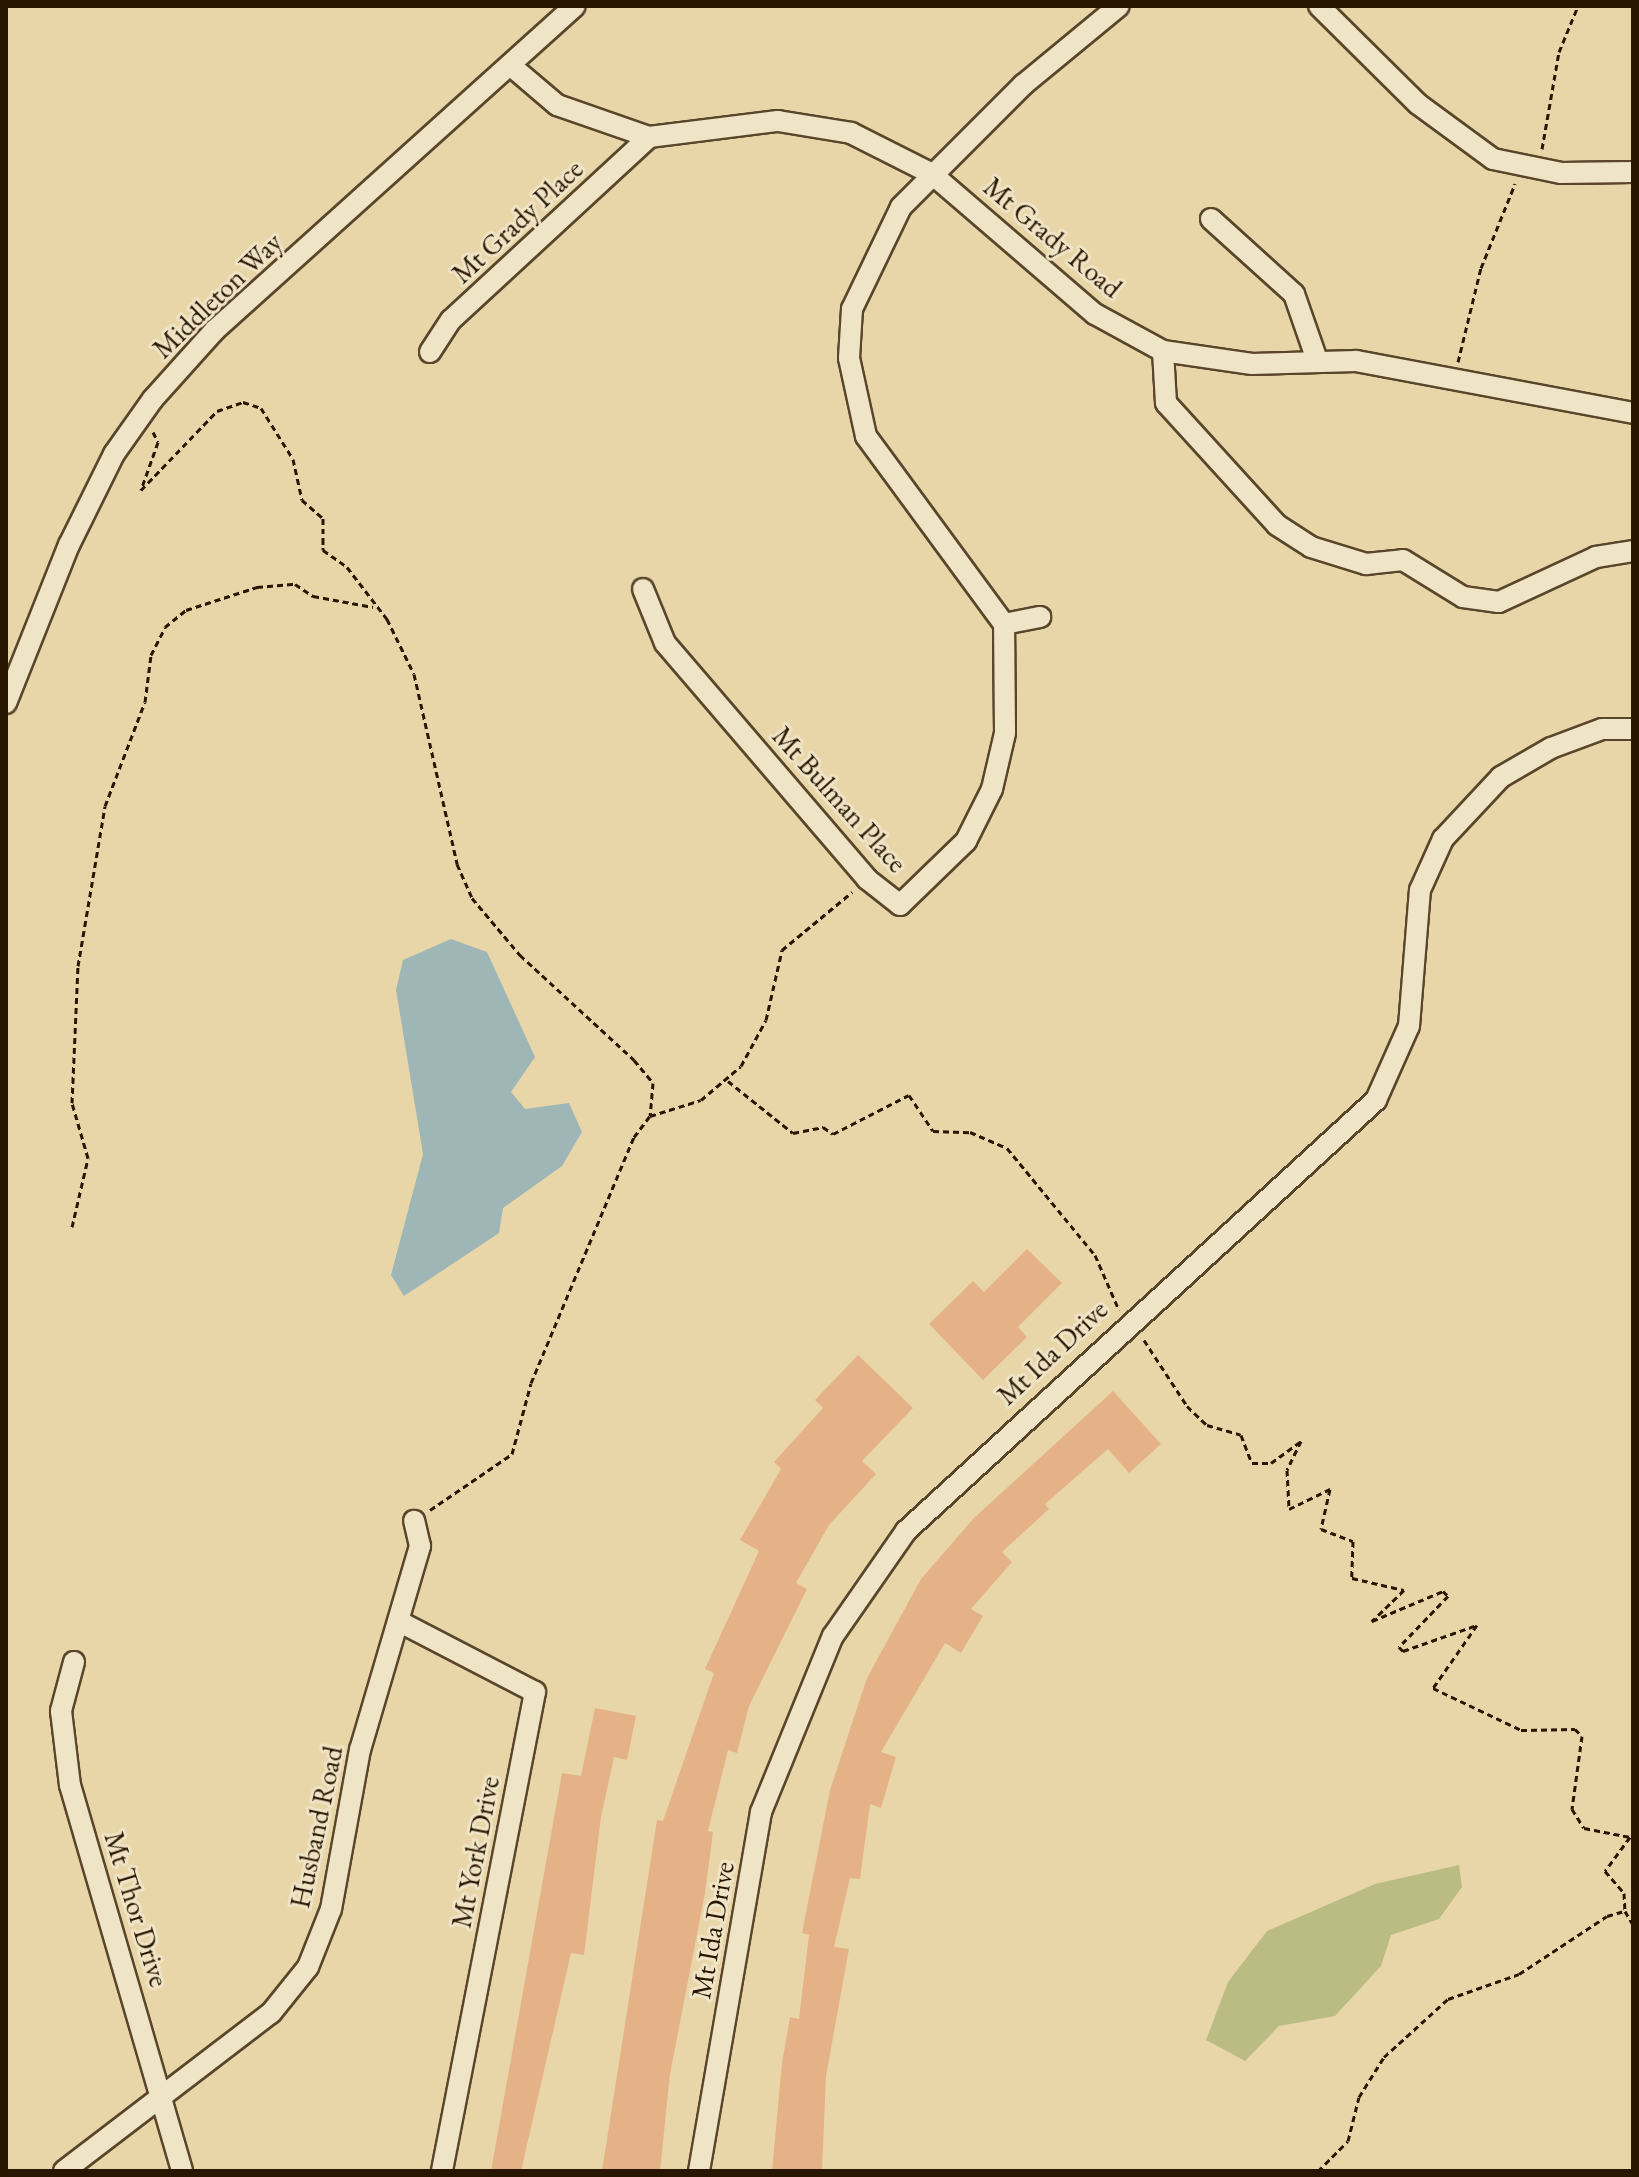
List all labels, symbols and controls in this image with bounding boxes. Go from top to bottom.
street label: Mt Grady Place [445,152,589,290]
street label: Mt Grady Road [977,169,1129,305]
street label: Middleton Way [145,225,289,365]
street label: Mt Bulman Place [766,719,914,879]
street label: Mt Ida Drive [990,1292,1114,1412]
street label: Husband Road [282,1743,350,1911]
street label: Mt York Drive [444,1773,506,1931]
street label: Mt Thor Drive [98,1827,176,1991]
street label: Mt Ida Drive [683,1859,741,2001]

